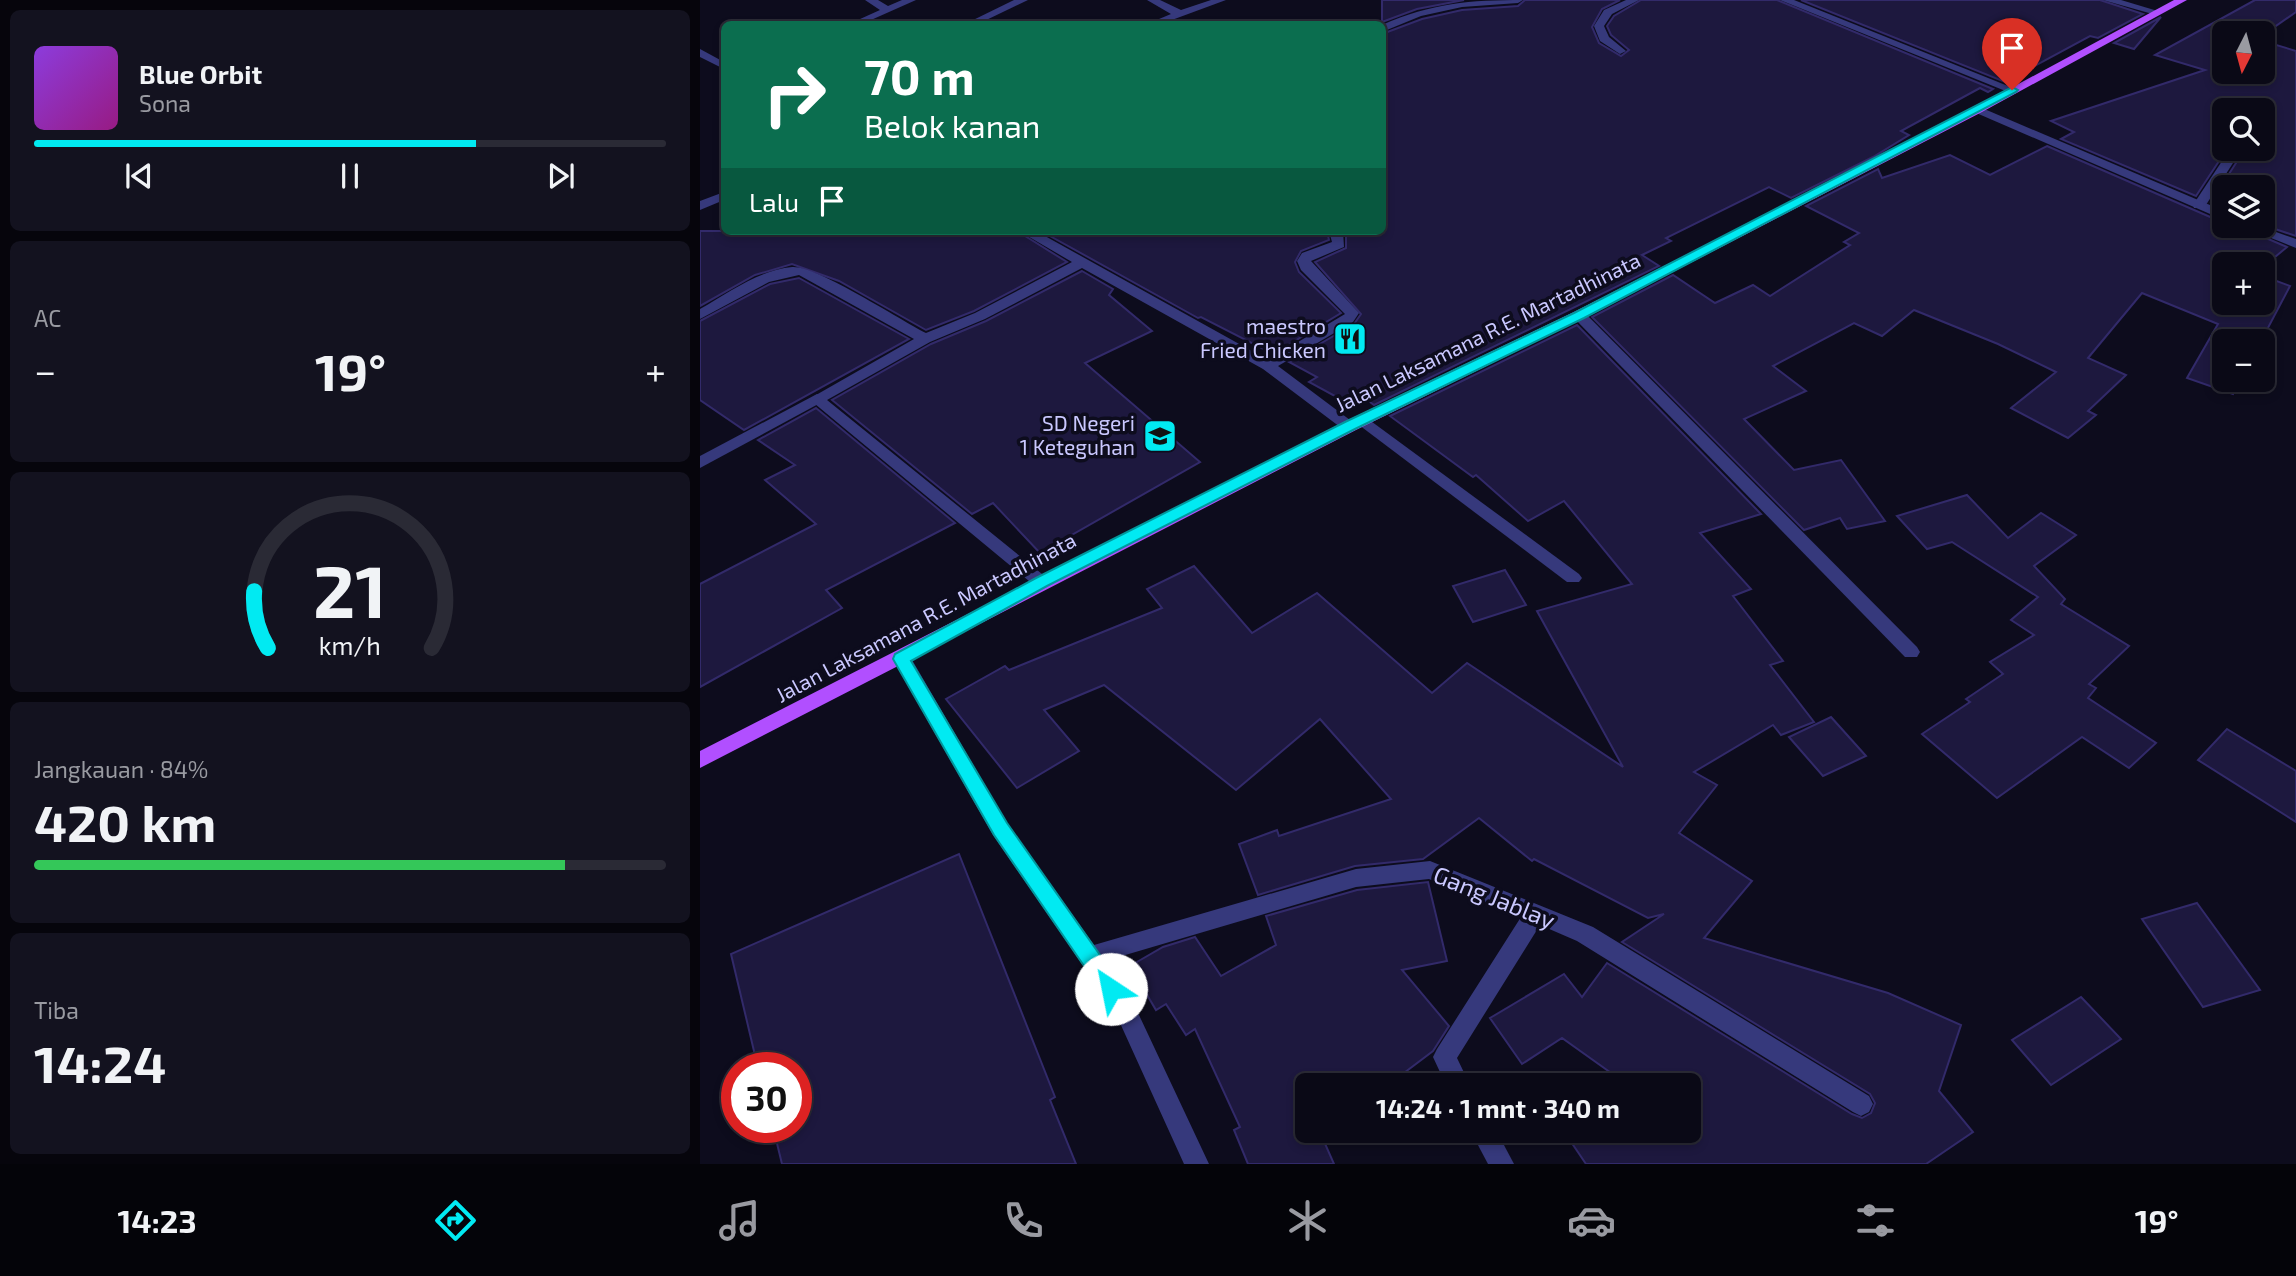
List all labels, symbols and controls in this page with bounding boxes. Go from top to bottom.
pin [1982,18,2042,90]
north arrow [2212,21,2275,84]
map controls [2212,21,2275,392]
icon: arrive [1993,29,2031,67]
text: 70 m [864,46,975,105]
icon: right [749,49,840,140]
text: Blue Orbit [139,58,262,89]
text: Sona [139,89,191,117]
button: search [2212,98,2275,161]
text: Belok kanan [864,106,1040,144]
icon: previous [120,157,158,195]
icon: pause [331,157,369,195]
icon: next [542,157,580,195]
button: layers [2212,175,2275,238]
icon: arrive [813,182,851,220]
text: Lalu [749,186,799,217]
street label: Jalan Laksamana R.E. Martadhinata [1331,247,1644,417]
button: + [2212,252,2275,315]
text: AC [34,304,61,332]
place label: maestro Fried Chicken [1200,313,1326,362]
restaurant icon: maestro Fried Chicken [1331,320,1369,358]
button: − [2212,329,2275,392]
text: 19° [315,339,386,401]
text: − [34,347,56,393]
text: + [645,347,666,393]
place label: SD Negeri 1 Keteguhan [1020,410,1135,459]
school or university icon: SD Negeri 1 Keteguhan [1141,417,1179,455]
street label: Jalan Laksamana R.E. Martadhinata [771,527,1080,707]
text: 21 [313,545,387,633]
text: km/h [319,630,381,660]
text: Jangkauan · 84% [34,755,208,783]
text: 420 km [34,790,216,852]
street label: Gang Jablay [1430,859,1560,934]
position arrow [1074,952,1148,1026]
text: Tiba [34,996,79,1024]
text: 14:24 [34,1031,166,1093]
speed limit sign: 30 [721,1052,812,1143]
text: 14:24 · 1 mnt · 340 m [1376,1092,1620,1123]
icon: directions [431,1196,480,1245]
icon: music [715,1196,764,1245]
icon: phone [999,1196,1048,1245]
icon: climate [1283,1196,1332,1245]
icon: car [1567,1196,1616,1245]
icon: filters [1851,1196,1900,1245]
text: 14:23 [117,1201,197,1239]
text: 19° [2135,1201,2178,1239]

